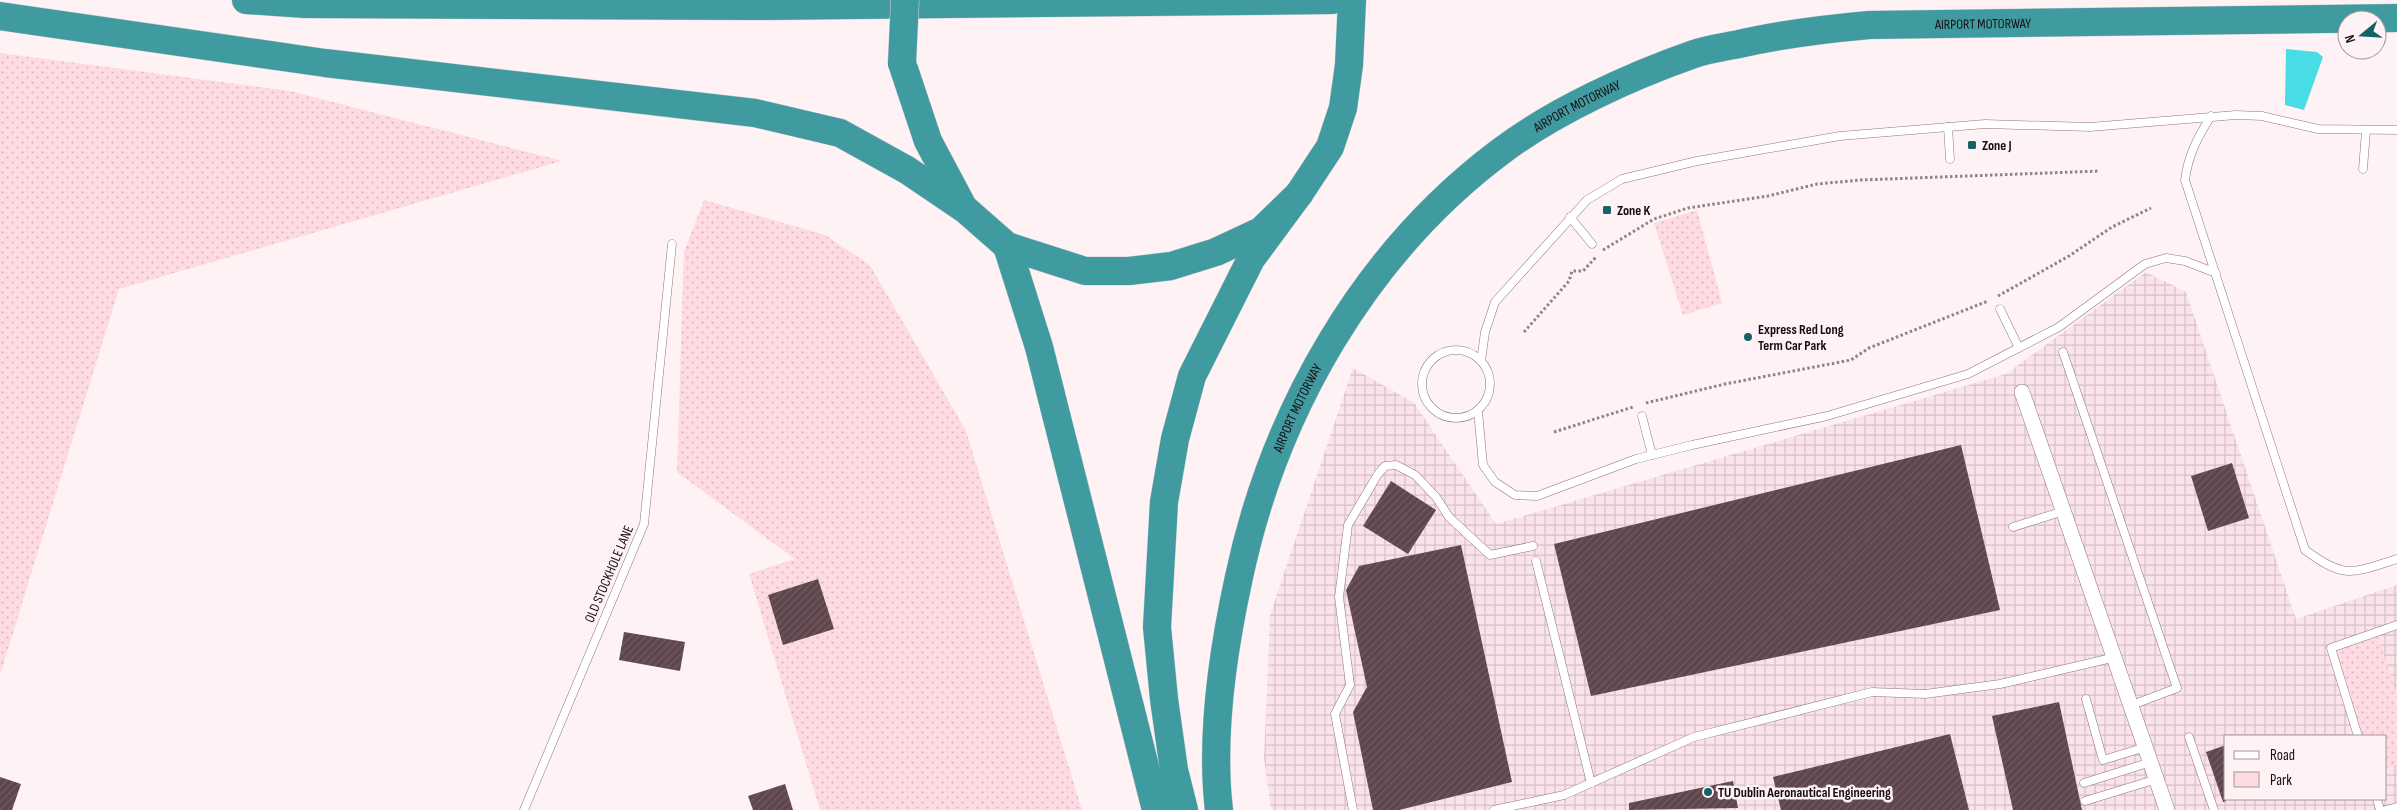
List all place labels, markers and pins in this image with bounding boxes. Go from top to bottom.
place label: Zone J [1982,137,2012,154]
marker: Zone J [1966,139,1978,151]
place label: Zone K [1617,202,1650,219]
marker: Zone K [1601,204,1613,216]
place label: Express Red Long Term Car Park [1758,321,1844,354]
marker: Express Red Long Term Car Park [1742,331,1754,343]
place label: TU Dublin Aeronautical Engineering [1718,784,1891,801]
marker: TU Dublin Aeronautical Engineering [1702,786,1714,798]

